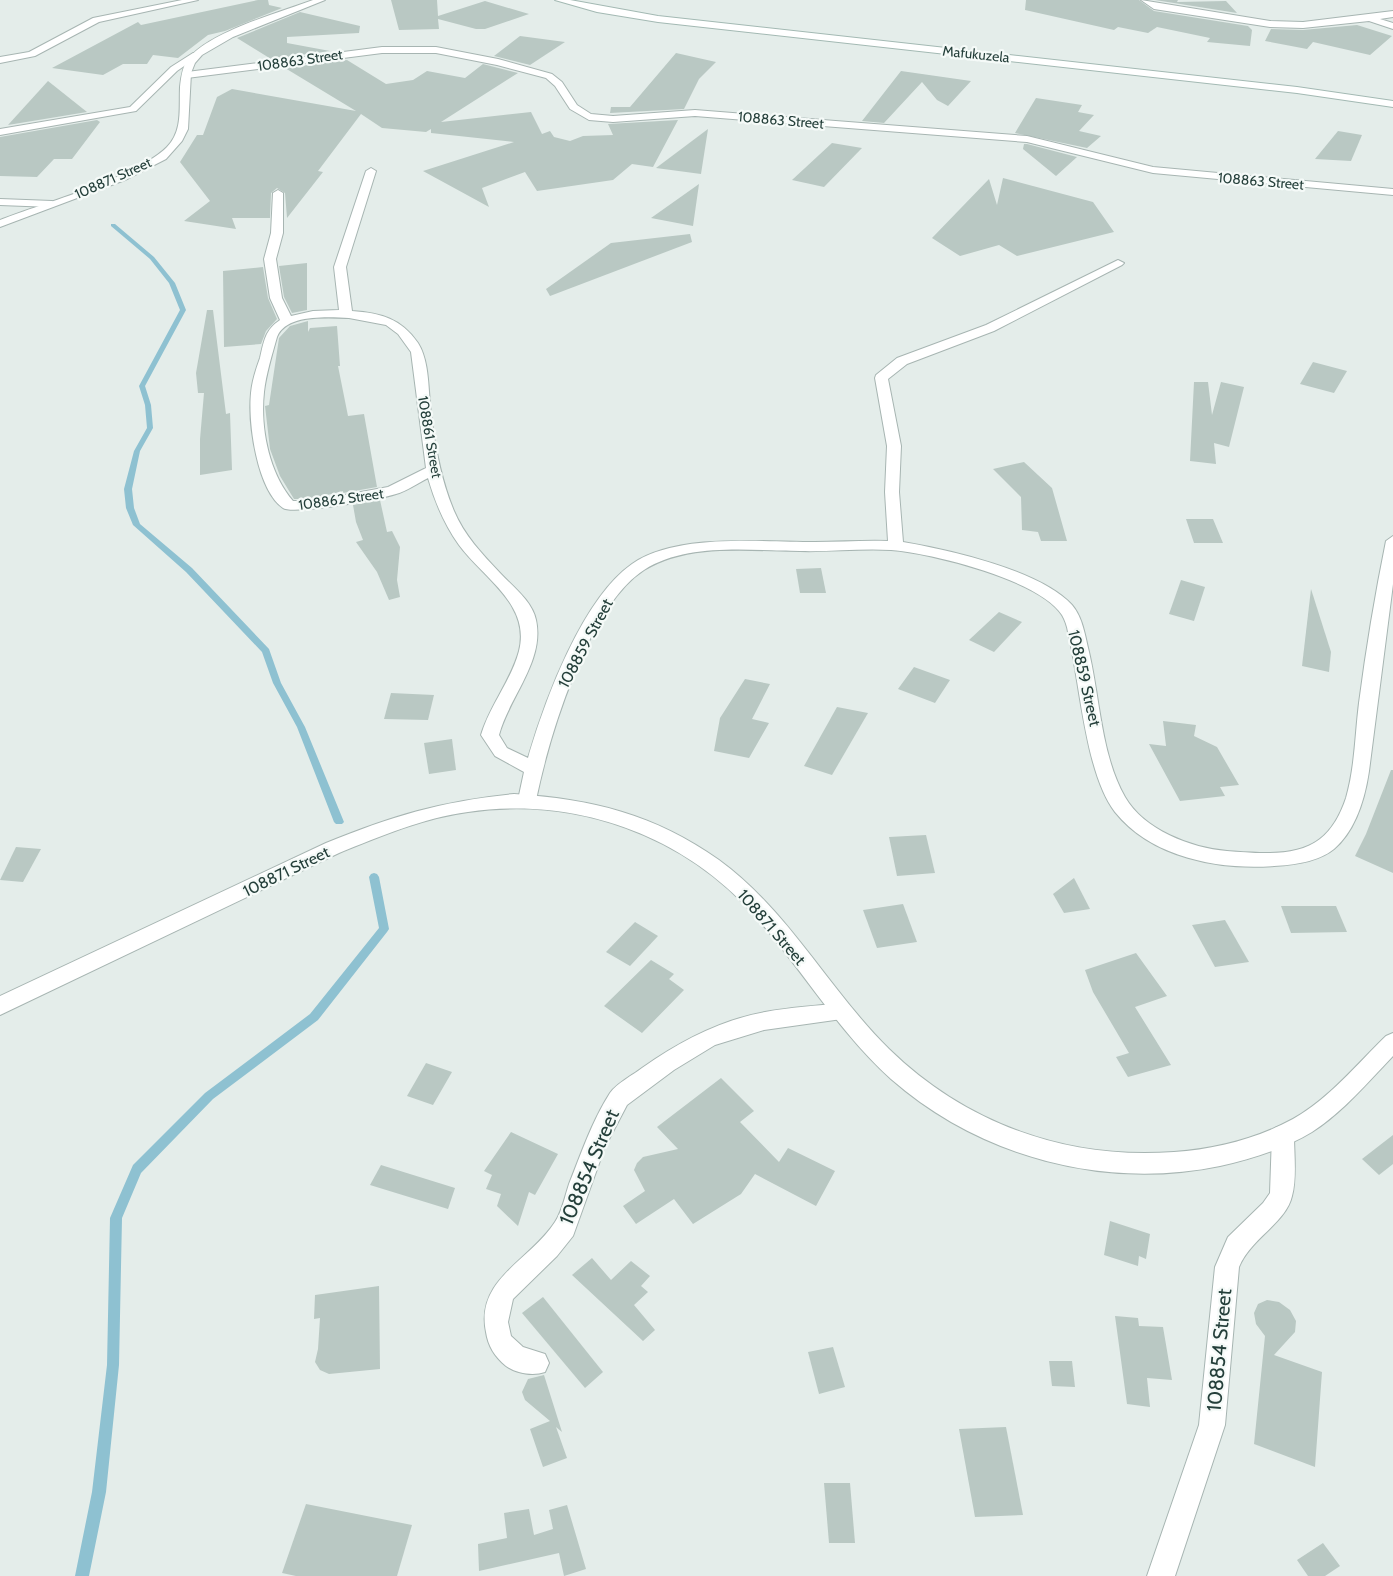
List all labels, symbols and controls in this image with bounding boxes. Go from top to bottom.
street label: Mafukuzela [942,42,1011,66]
street label: 108863 Street [256,45,344,75]
street label: 108863 Street [737,107,825,133]
street label: 108871 Street [72,153,154,203]
street label: 108863 Street [1217,168,1305,194]
street label: 108861 Street [414,395,446,480]
street label: 108862 Street [297,484,385,514]
street label: 108859 Street [554,595,617,691]
street label: 108859 Street [1064,628,1105,729]
street label: 108871 Street [240,842,333,901]
street label: 108871 Street [734,886,810,969]
street label: 108854 Street [554,1105,624,1228]
street label: 108854 Street [1202,1287,1236,1412]

